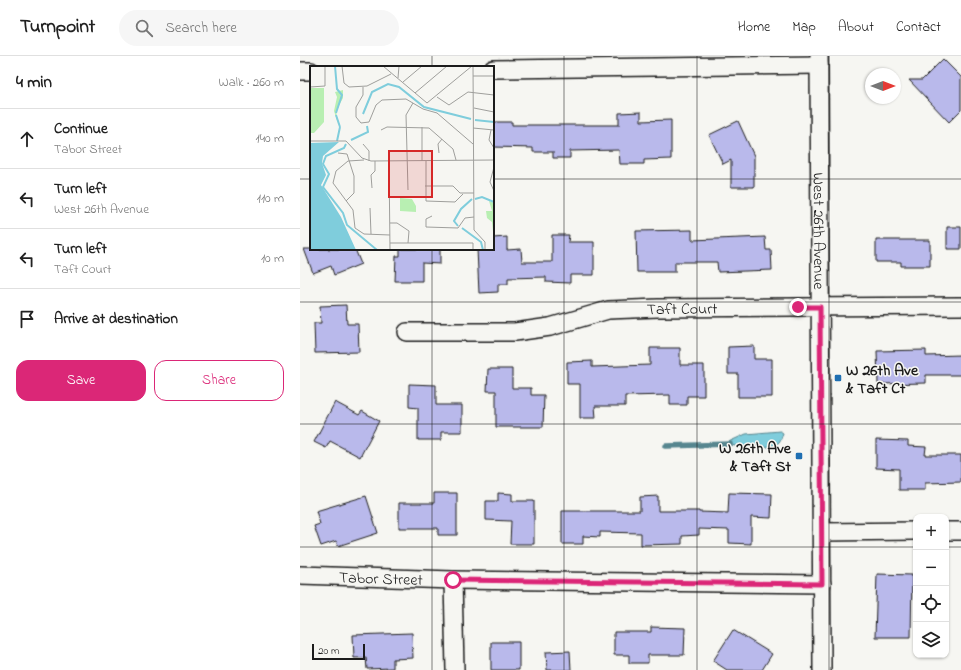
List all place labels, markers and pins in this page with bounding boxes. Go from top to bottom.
place label: W 26th Ave & Taft Ct [845,359,919,401]
marker: W 26th Ave & Taft Ct [833,373,843,383]
place label: W 26th Ave & Taft St [719,437,792,479]
marker: W 26th Ave & Taft St [794,451,804,461]

